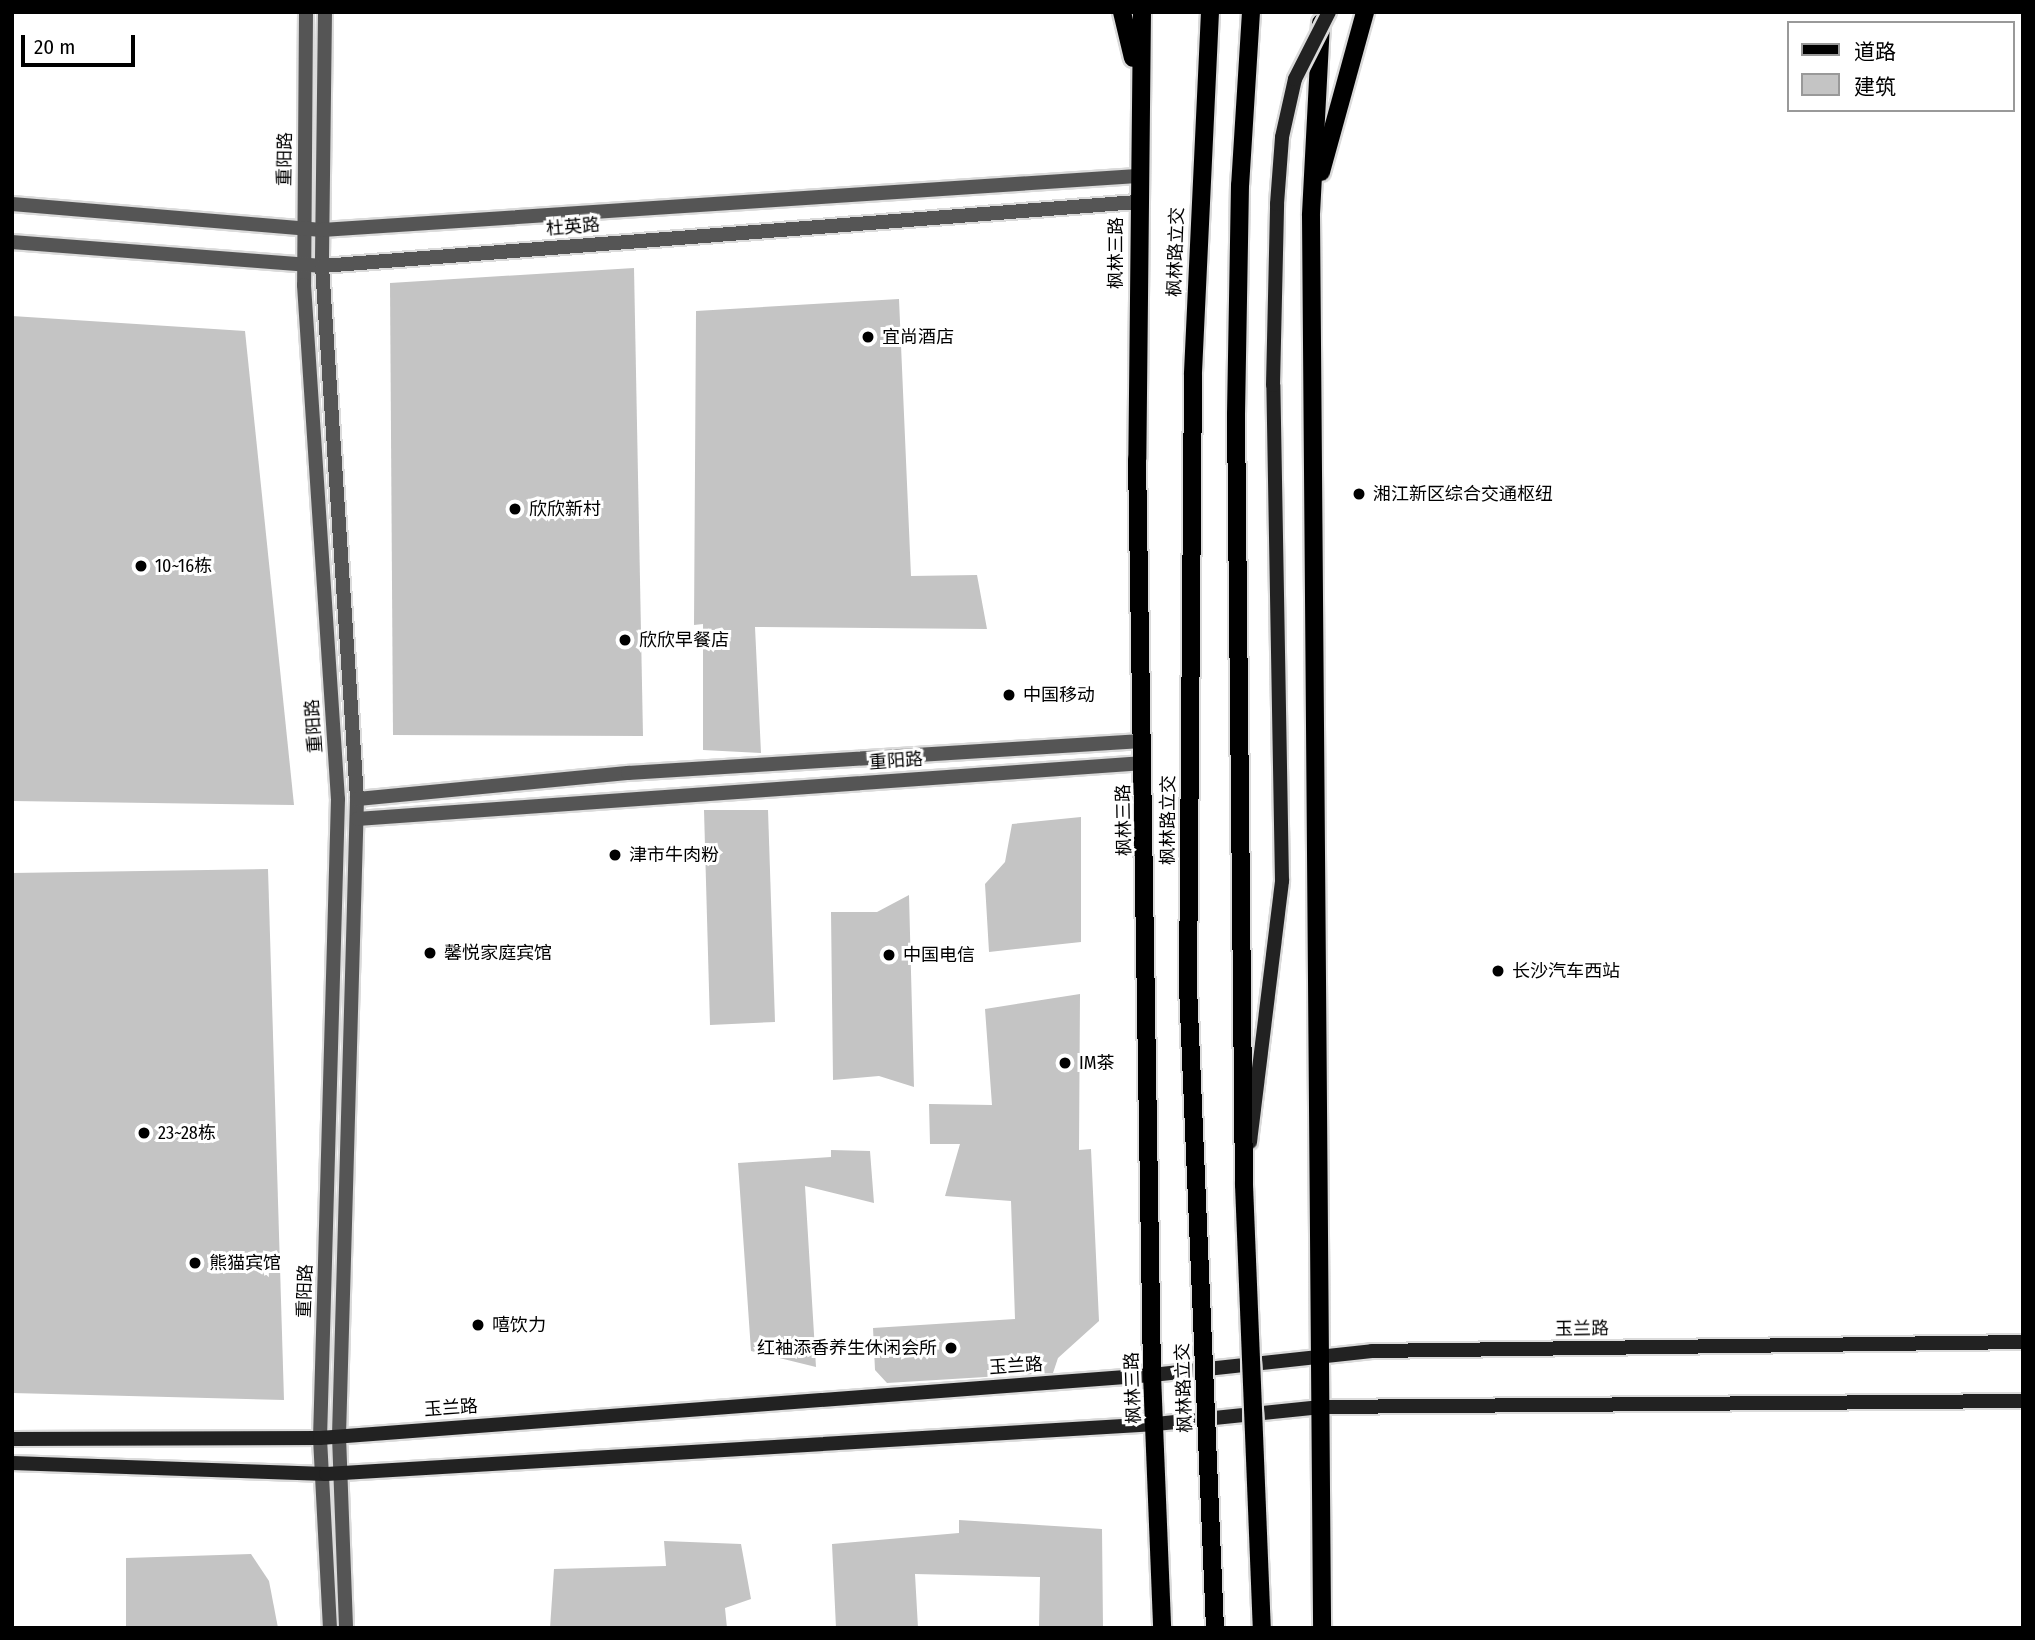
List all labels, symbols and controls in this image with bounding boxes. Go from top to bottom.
scale bar [24,21,138,65]
legend [1786,21,2014,112]
text: 20 m [34,34,75,60]
text: 道路 [1854,39,1896,65]
text: 建筑 [1854,74,1896,100]
street label: 重阳路 [274,132,296,186]
street label: 枫林路立交 [1164,207,1188,297]
street label: 杜英路 [545,214,601,240]
street label: 枫林三路 [1105,217,1127,289]
place label: 宜尚酒店 [882,326,954,348]
marker: 宜尚酒店 [860,329,876,345]
place label: 湘江新区综合交通枢纽 [1373,483,1553,505]
marker: 湘江新区综合交通枢纽 [1351,486,1367,502]
place label: 欣欣新村 [529,498,601,520]
marker: 欣欣新村 [507,501,523,517]
place label: 10~16栋 [155,555,212,577]
marker: 10~16栋 [133,558,149,574]
place label: 欣欣早餐店 [639,629,729,651]
marker: 欣欣早餐店 [617,632,633,648]
place label: 中国移动 [1023,684,1095,706]
marker: 中国移动 [1001,687,1017,703]
street label: 重阳路 [301,698,327,754]
street label: 重阳路 [868,748,924,774]
street label: 枫林路立交 [1157,775,1179,865]
street label: 枫林三路 [1113,784,1135,856]
place label: 津市牛肉粉 [629,844,719,866]
marker: 津市牛肉粉 [607,847,623,863]
place label: 馨悦家庭宾馆 [444,942,552,964]
place label: 中国电信 [903,944,975,966]
marker: 馨悦家庭宾馆 [422,945,438,961]
marker: 中国电信 [881,947,897,963]
place label: 长沙汽车西站 [1512,960,1620,982]
marker: 长沙汽车西站 [1490,963,1506,979]
place label: IM茶 [1079,1052,1115,1074]
marker: IM茶 [1057,1055,1073,1071]
place label: 23~28栋 [158,1122,216,1144]
marker: 23~28栋 [136,1125,152,1141]
place label: 熊猫宾馆 [209,1252,281,1274]
marker: 熊猫宾馆 [187,1255,203,1271]
street label: 重阳路 [293,1264,317,1318]
place label: 嘻饮力 [492,1314,546,1336]
marker: 嘻饮力 [470,1317,486,1333]
street label: 玉兰路 [1555,1318,1609,1340]
place label: 红袖添香养生休闲会所 [757,1337,937,1359]
marker: 红袖添香养生休闲会所 [943,1340,959,1356]
street label: 枫林路立交 [1172,1343,1196,1433]
street label: 枫林三路 [1121,1352,1145,1424]
street label: 玉兰路 [988,1353,1044,1379]
street label: 玉兰路 [423,1395,479,1421]

